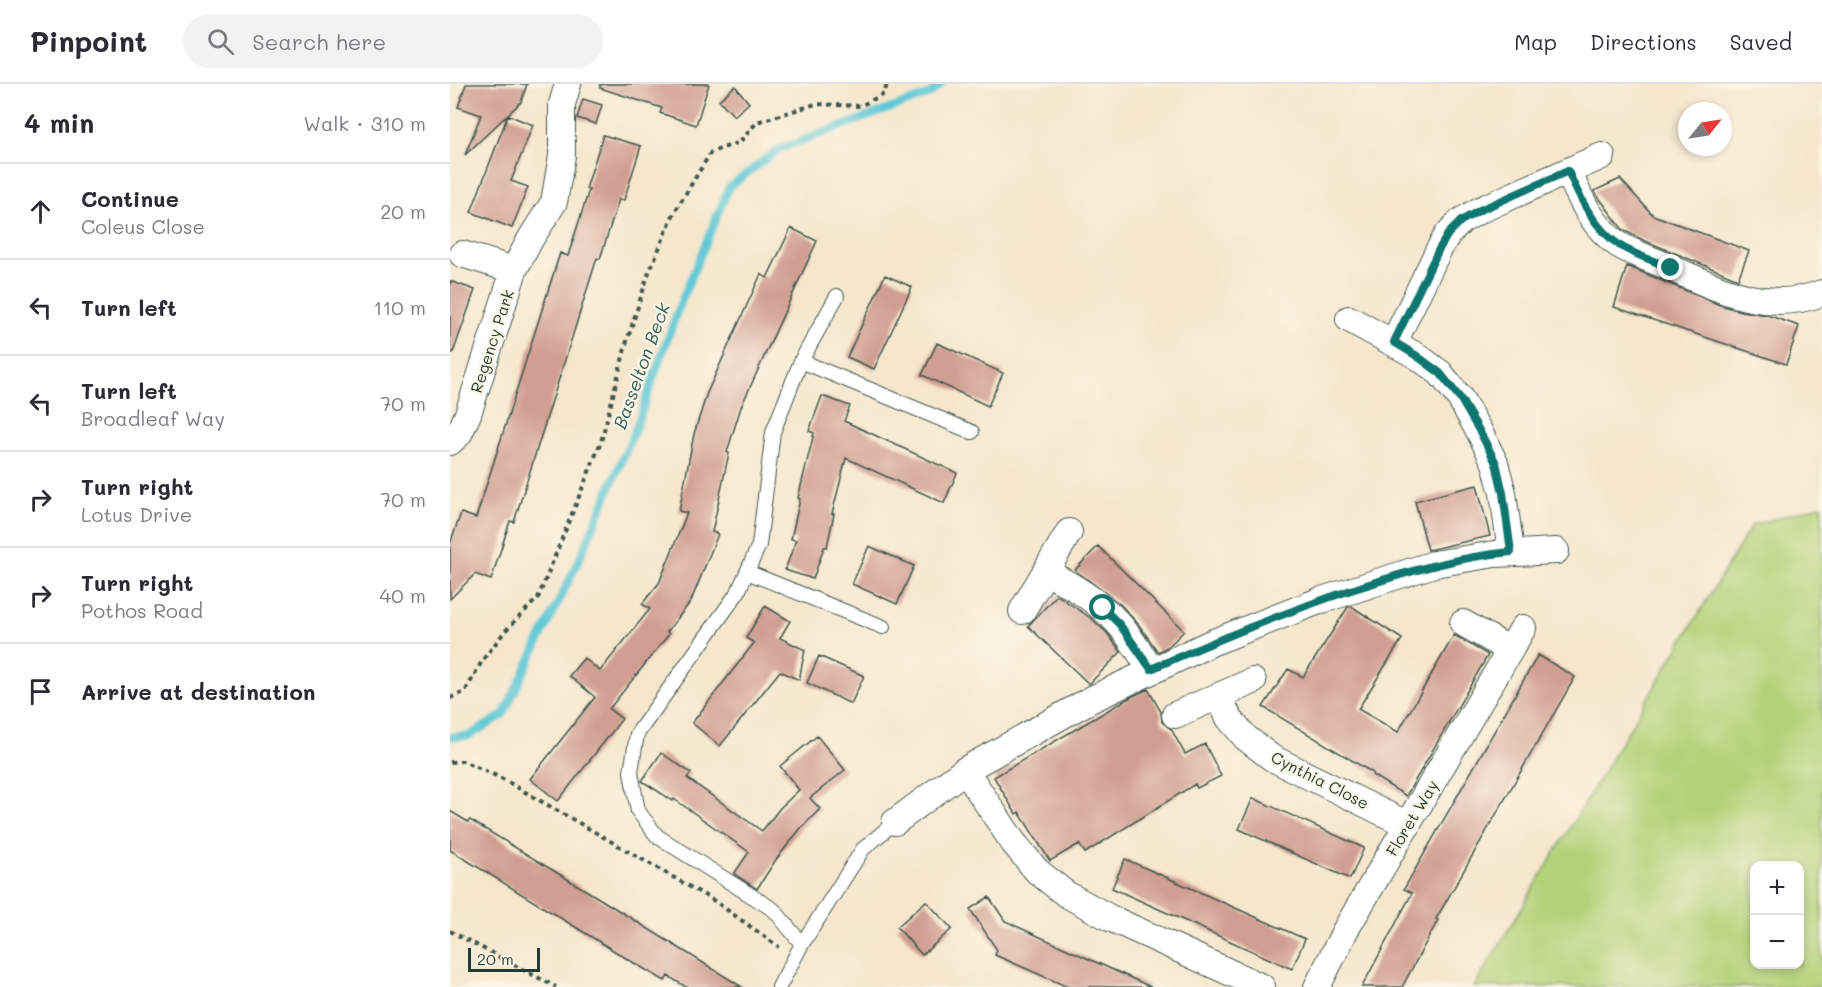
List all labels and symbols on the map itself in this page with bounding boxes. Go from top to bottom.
north arrow [1678,102,1732,156]
route end [1657,254,1683,280]
street label: Regency Park [465,287,518,395]
water label: Basselton Beck [607,299,675,432]
route start [1089,594,1115,620]
street label: Cynthia Close [1268,746,1373,813]
street label: Floret Way [1381,776,1442,860]
scale bar [468,945,540,972]

